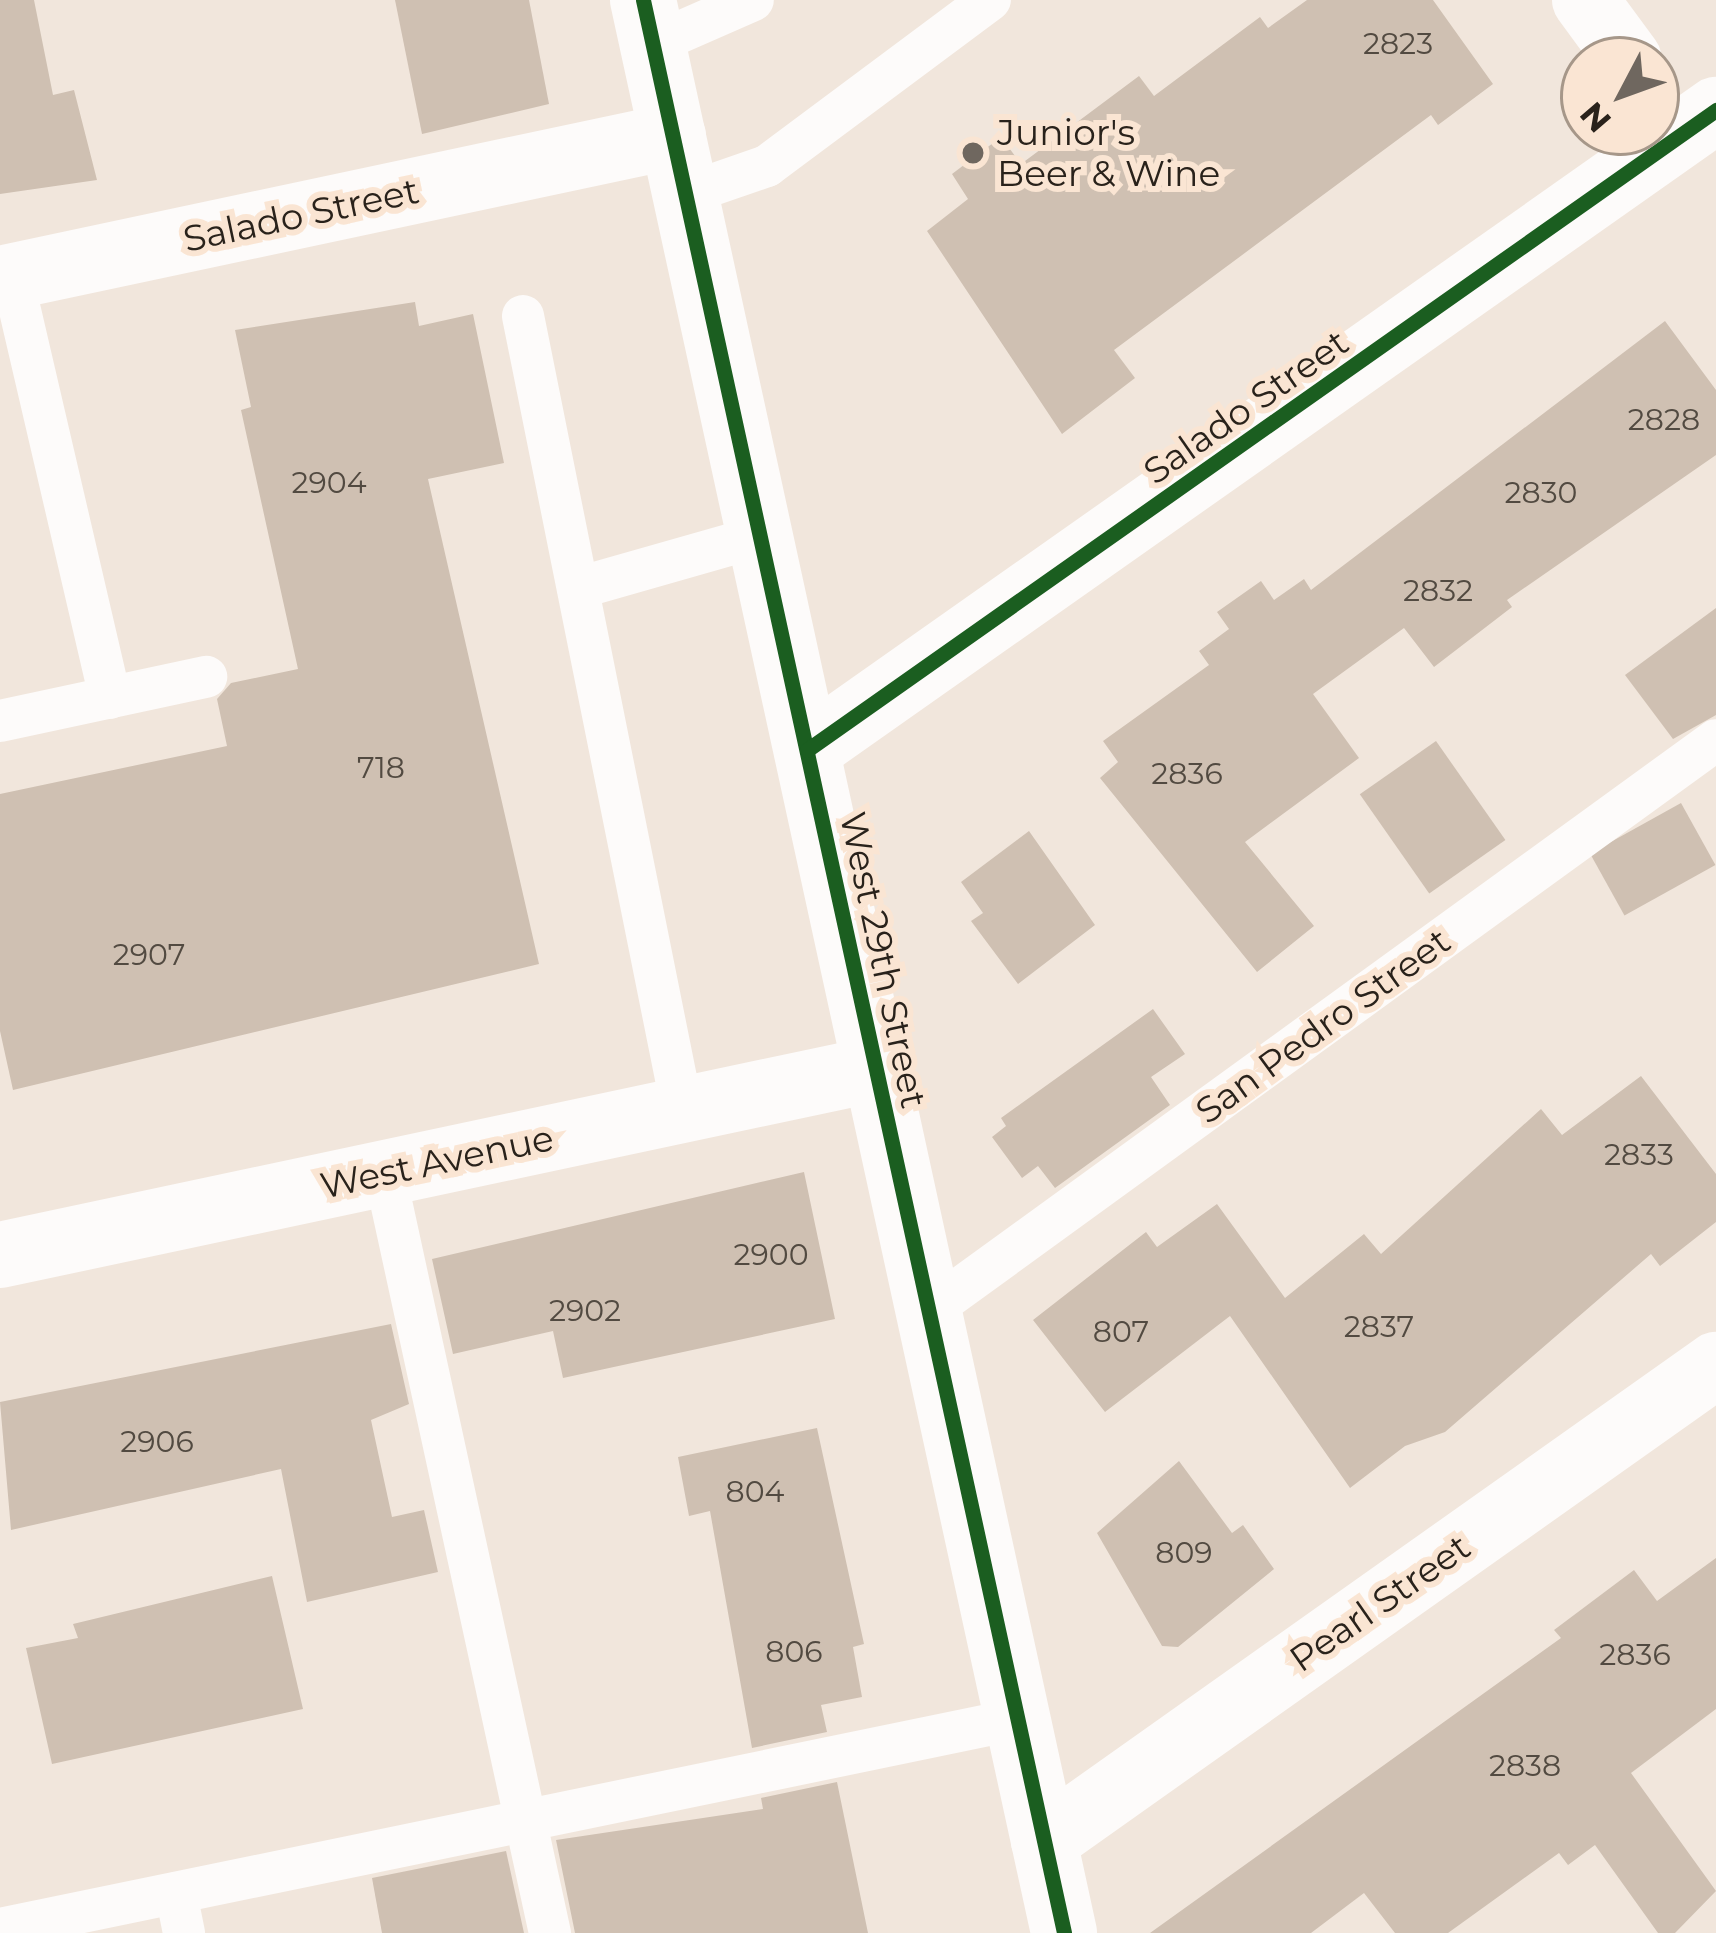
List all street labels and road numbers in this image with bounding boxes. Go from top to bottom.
street label: Salado Street [179,169,423,261]
street label: Salado Street [1135,321,1357,493]
street label: West 29th Street [831,808,935,1112]
street label: San Pedro Street [1188,919,1458,1133]
street label: West Avenue [316,1116,558,1208]
street label: Pearl Street [1282,1525,1478,1681]

